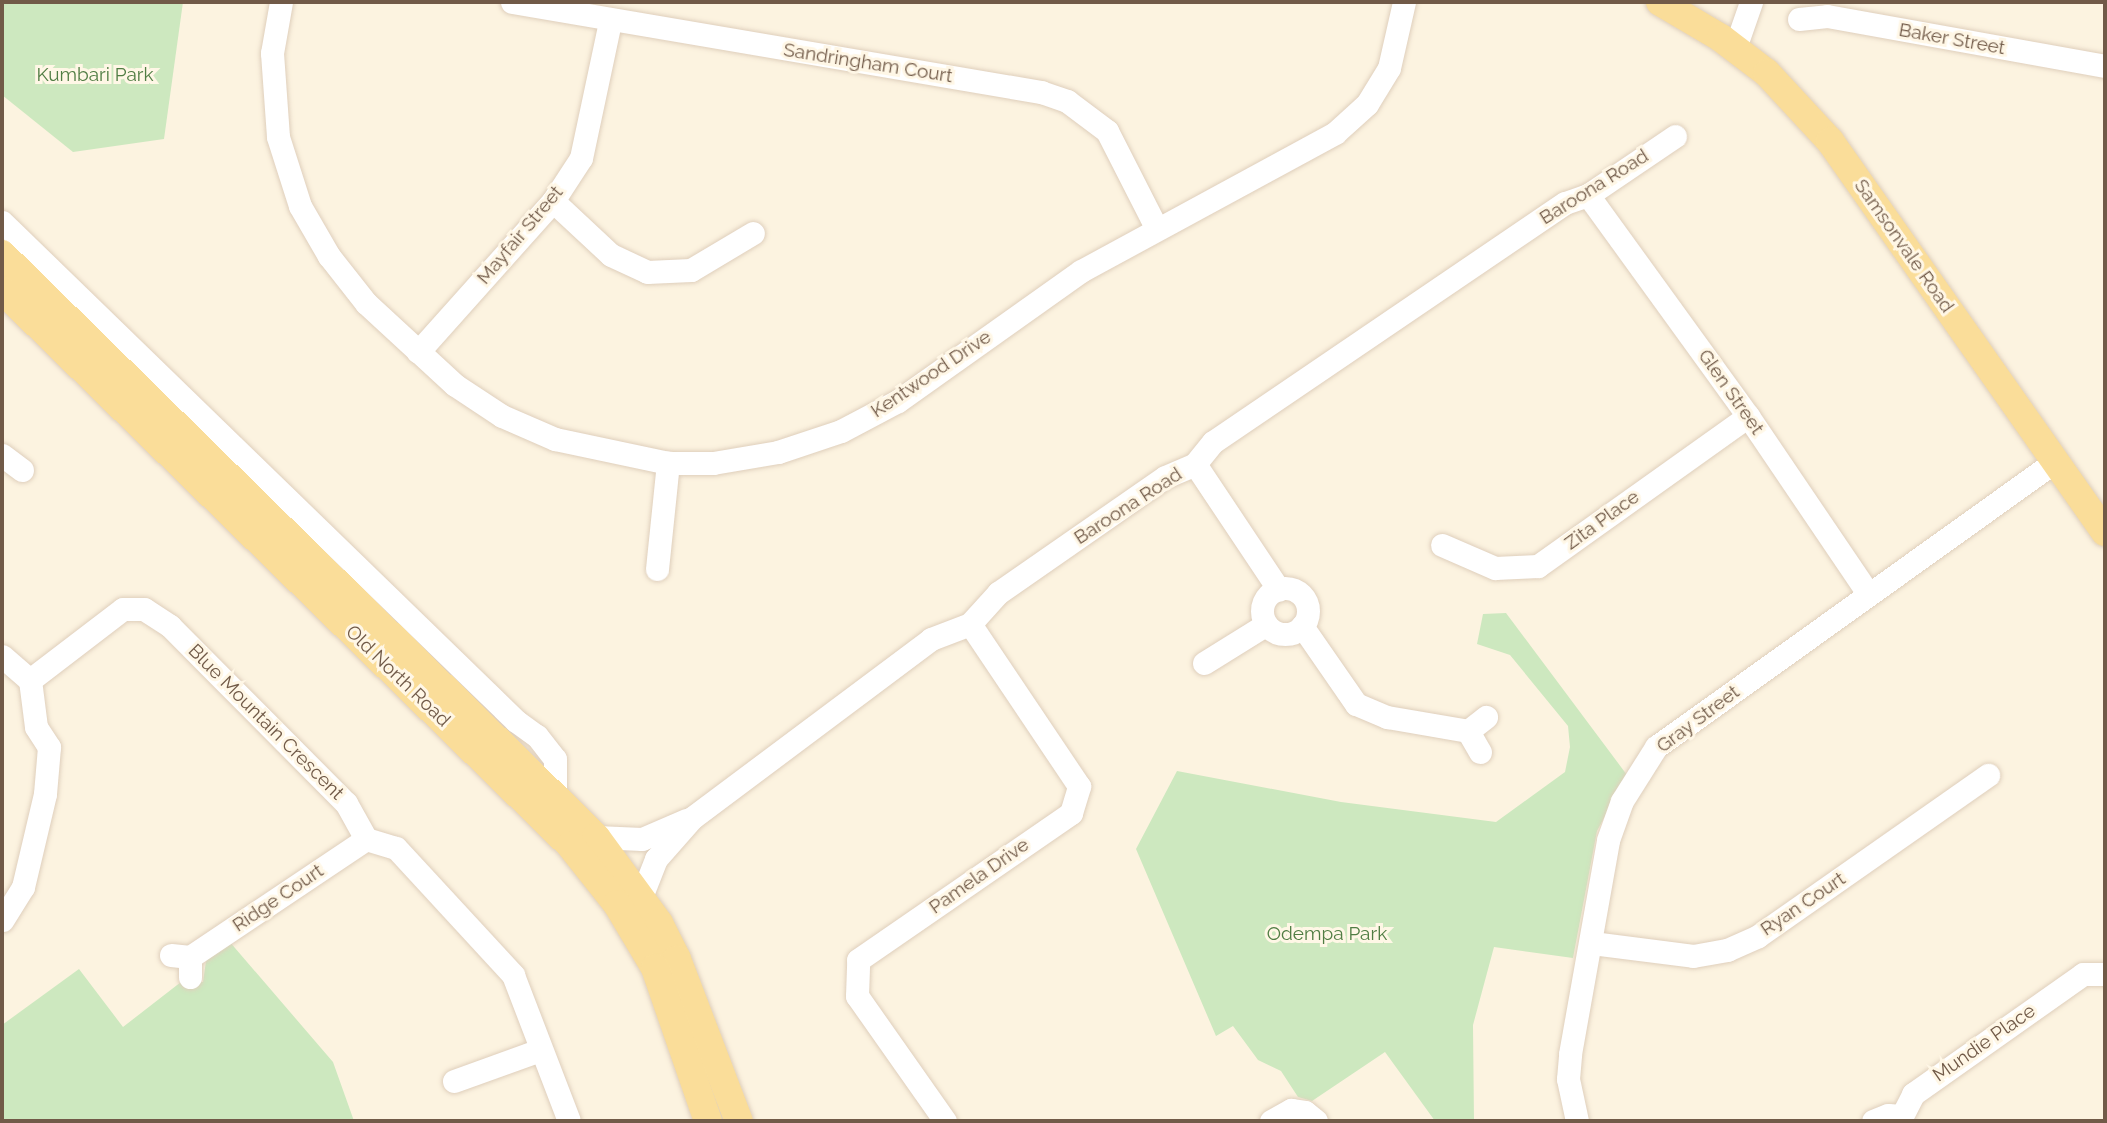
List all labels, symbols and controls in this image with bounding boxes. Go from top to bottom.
street label: Baker Street [1897,18,2007,60]
street label: Sandringham Court [782,38,954,88]
park label: Kumbari Park [36,64,154,86]
street label: Baroona Road [1535,145,1653,229]
street label: Samsonvale Road [1849,175,1959,317]
street label: Mayfair Street [472,181,568,289]
street label: Kentwood Drive [867,325,995,423]
street label: Glen Street [1693,345,1769,439]
street label: Baroona Road [1070,463,1186,549]
street label: Zita Place [1560,485,1644,555]
street label: Old North Road [341,620,455,732]
street label: Blue Mountain Crescent [184,640,348,804]
street label: Gray Street [1652,680,1744,758]
street label: Pamela Drive [925,833,1033,919]
street label: Ridge Court [228,859,328,937]
street label: Ryan Court [1756,867,1850,941]
park label: Odempa Park [1267,923,1387,945]
street label: Mundie Place [1928,999,2040,1087]

